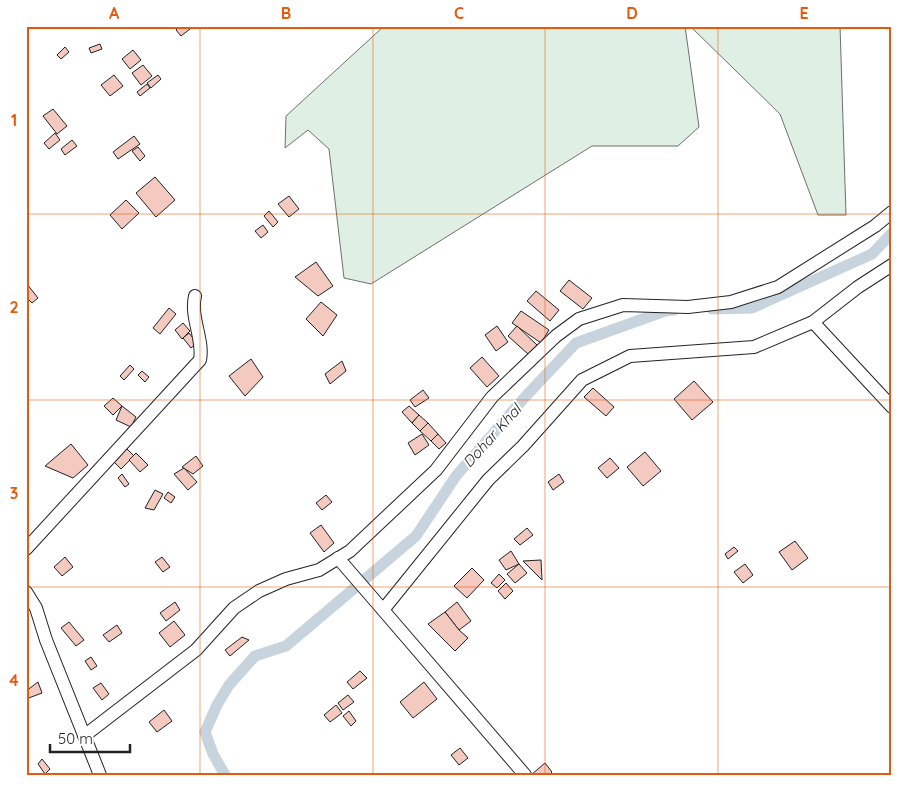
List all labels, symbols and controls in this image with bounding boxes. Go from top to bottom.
text: A [109,3,120,23]
text: B [281,3,291,23]
text: C [454,3,464,23]
text: D [626,3,638,23]
text: E [799,3,809,23]
text: 1 [11,110,17,130]
text: 2 [9,297,19,317]
water label: Dohar Khal [458,399,526,471]
text: 3 [10,483,18,503]
text: 4 [9,670,19,690]
scale bar [50,721,130,753]
text: 50 m [58,729,93,748]

